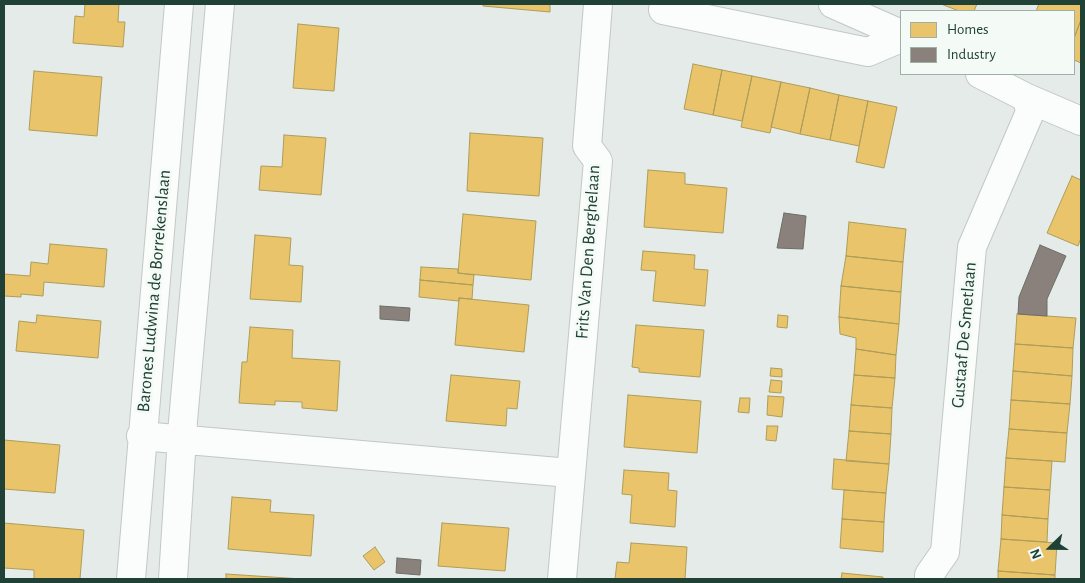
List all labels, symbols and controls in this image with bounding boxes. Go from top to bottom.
legend [900,10,1075,75]
text: Homes [947,22,989,37]
text: Industry [947,47,996,62]
street label: Frits Van Den Berghelaan [571,164,605,340]
street label: Barones Ludwina de Borrekenslaan [133,169,175,413]
street label: Gustaaf De Smetlaan [947,261,981,409]
north arrow [1025,523,1075,573]
text: N [1028,546,1044,561]

